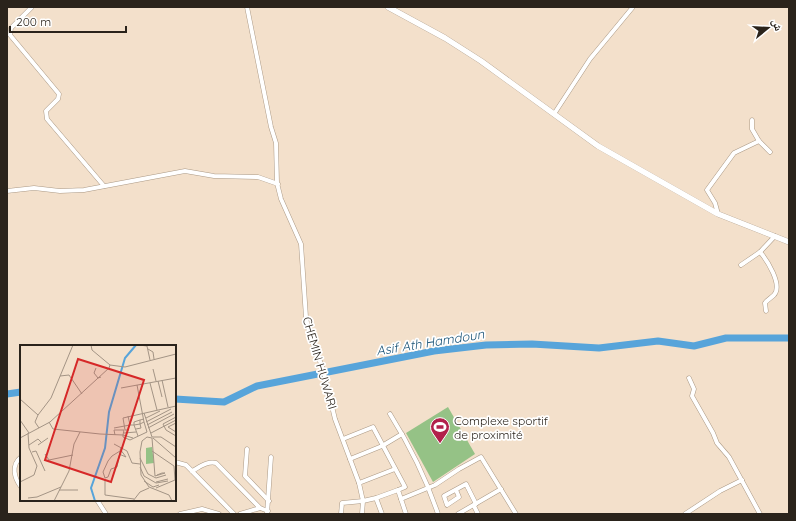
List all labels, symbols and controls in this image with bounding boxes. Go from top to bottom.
scale bar [10,8,126,34]
north arrow [748,8,788,48]
text: 200 m [16,14,51,29]
text: ش [768,17,786,33]
street label: CHEMIN HUWARI [300,315,340,411]
water label: Asif Ath Hamdoun [375,326,486,358]
inset map [20,345,176,501]
place label: Complexe sportif de proximité [454,413,549,442]
sports icon: Complexe sportif de proximité [429,416,451,444]

